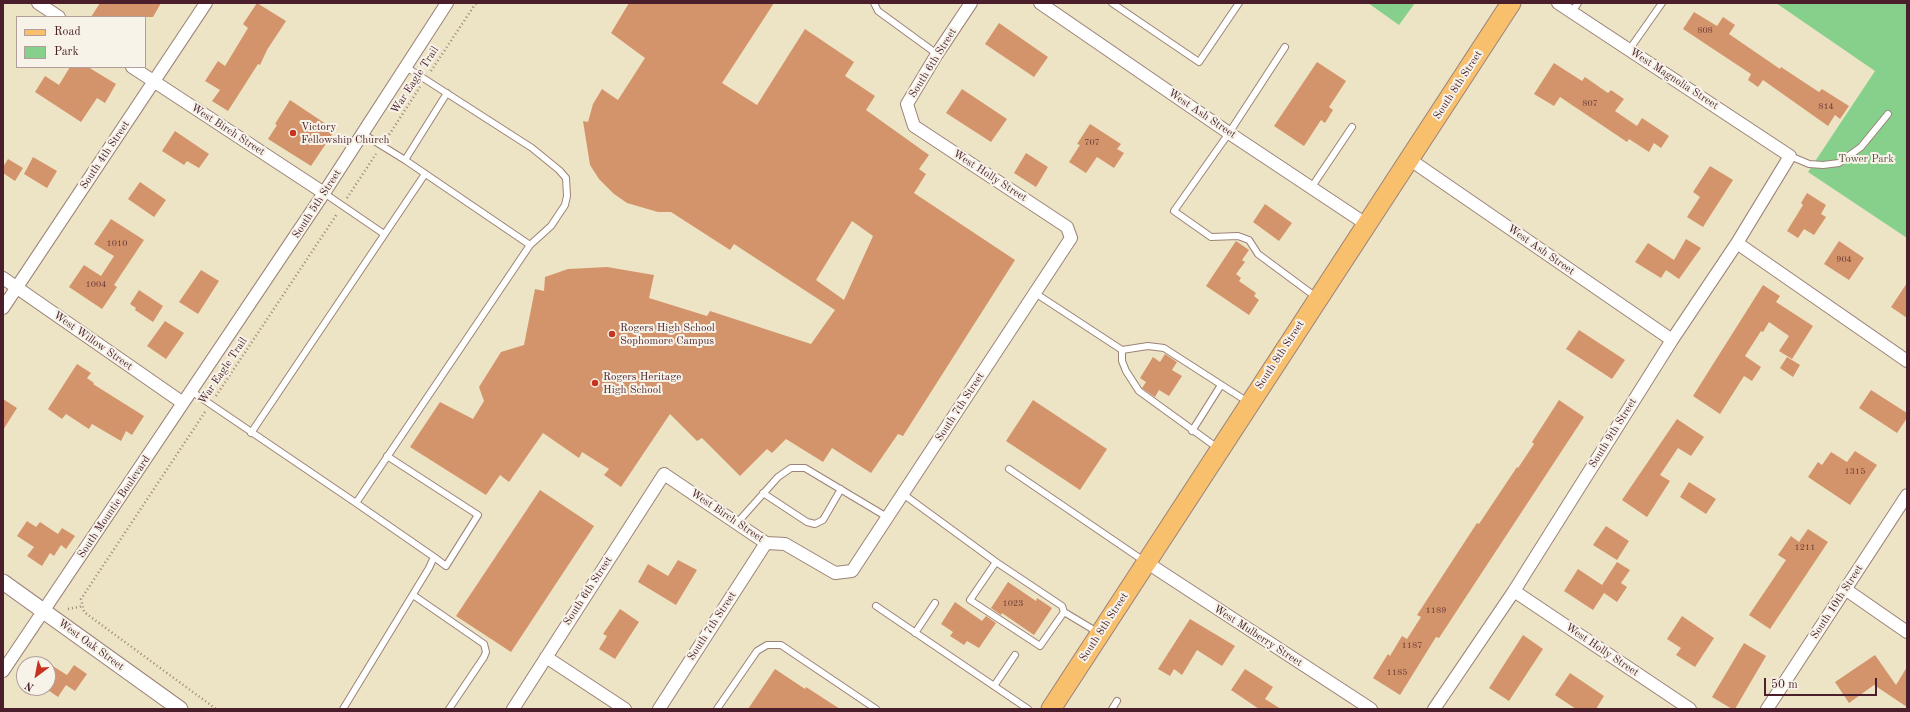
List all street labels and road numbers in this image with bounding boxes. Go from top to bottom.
street label: South 6th Street [906,26,960,100]
street label: War Eagle Trail [388,44,442,116]
street label: West Magnolia Street [1627,45,1721,113]
street label: South 8th Street [1431,48,1485,122]
street label: West Ash Street [1166,86,1238,142]
street label: West Birch Street [189,101,267,159]
street label: South 4th Street [77,118,133,192]
street label: West Holly Street [951,147,1029,205]
street label: South 5th Street [290,167,344,241]
street label: West Ash Street [1505,222,1577,278]
street label: West Willow Street [51,309,135,373]
street label: South 8th Street [1253,318,1307,392]
street label: War Eagle Trail [196,335,250,407]
street label: South 7th Street [933,370,987,444]
street label: South 9th Street [1586,396,1640,470]
street label: South Mountie Boulevard [75,453,153,561]
street label: West Birch Street [688,487,766,545]
street label: South 6th Street [561,554,615,628]
street label: South 10th Street [1808,562,1866,642]
street label: South 7th Street [685,589,739,663]
street label: South 8th Street [1077,590,1131,664]
street label: West Mulberry Street [1211,602,1305,670]
street label: West Oak Street [55,617,127,673]
street label: West Holly Street [1563,621,1641,679]

